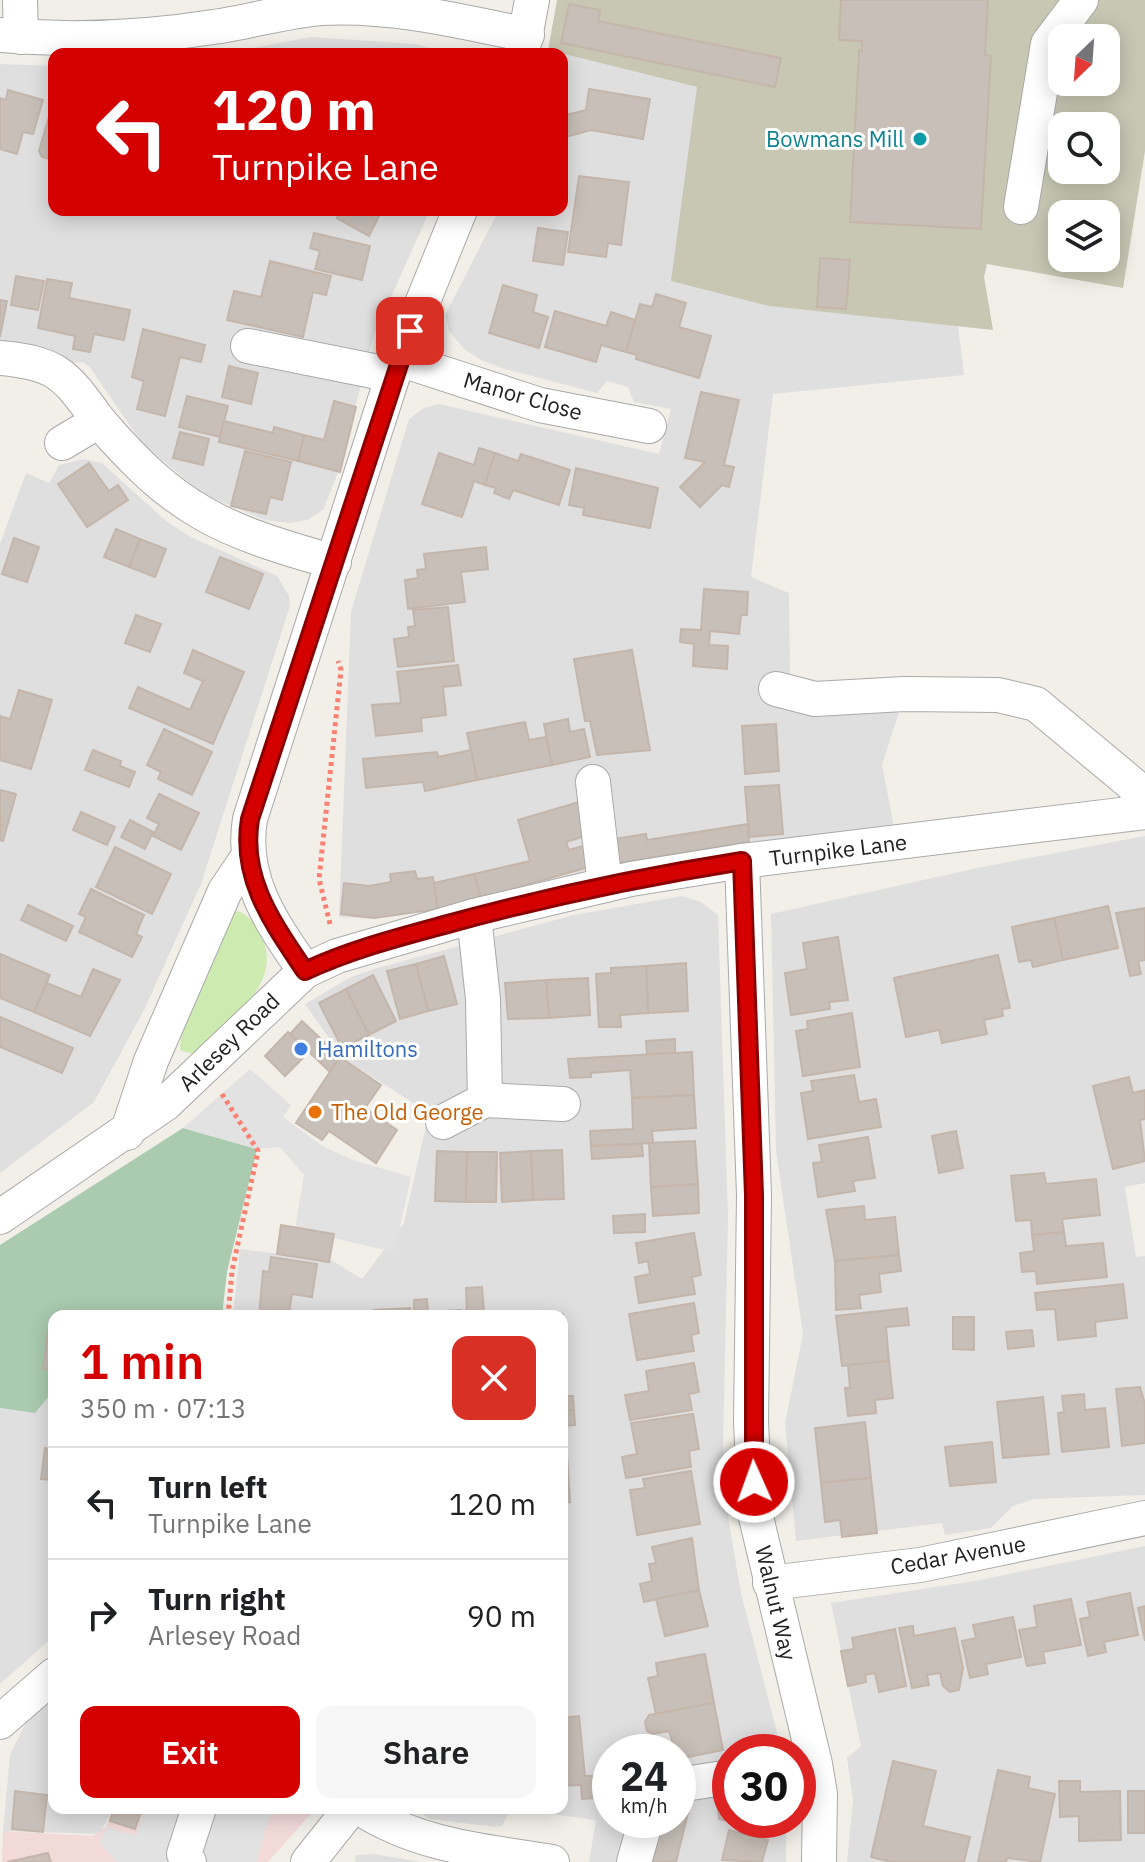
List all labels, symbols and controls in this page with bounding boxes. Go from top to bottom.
north arrow [1048,24,1120,96]
map controls [1048,24,1120,272]
text: 120 m [212,73,376,145]
icon: left [80,80,184,184]
button: search [1048,112,1120,184]
place label: Bowmans Mill [766,124,904,153]
marker: Bowmans Mill [911,130,929,148]
text: Turnpike Lane [212,143,439,190]
button: layers [1048,200,1120,272]
pin [376,297,444,365]
icon: arrive [388,309,432,353]
street label: Manor Close [460,365,586,426]
street label: Turnpike Lane [767,827,909,872]
street label: Arlesey Road [172,986,285,1097]
place label: Hamiltons [317,1034,418,1063]
marker: Hamiltons [292,1040,310,1058]
place label: The Old George [331,1097,484,1126]
marker: The Old George [306,1103,324,1121]
text: 1 min [80,1330,204,1392]
button: close [452,1336,536,1420]
text: 350 m · 07:13 [80,1391,246,1425]
position arrow [712,1440,796,1524]
text: Turn left [148,1467,267,1506]
icon: left [80,1481,124,1525]
text: 120 m [449,1484,536,1523]
text: Turnpike Lane [148,1506,312,1540]
street label: Cedar Avenue [888,1528,1028,1581]
street label: Walnut Way [749,1543,804,1663]
text: Turn right [148,1579,286,1618]
icon: right [80,1593,124,1637]
text: 90 m [467,1596,536,1635]
text: Arlesey Road [148,1618,301,1652]
button: Exit [80,1706,300,1798]
button: Share [316,1706,536,1798]
speed limit sign: 30 [712,1734,816,1838]
text: 24 [620,1750,668,1802]
text: km/h [620,1792,668,1819]

